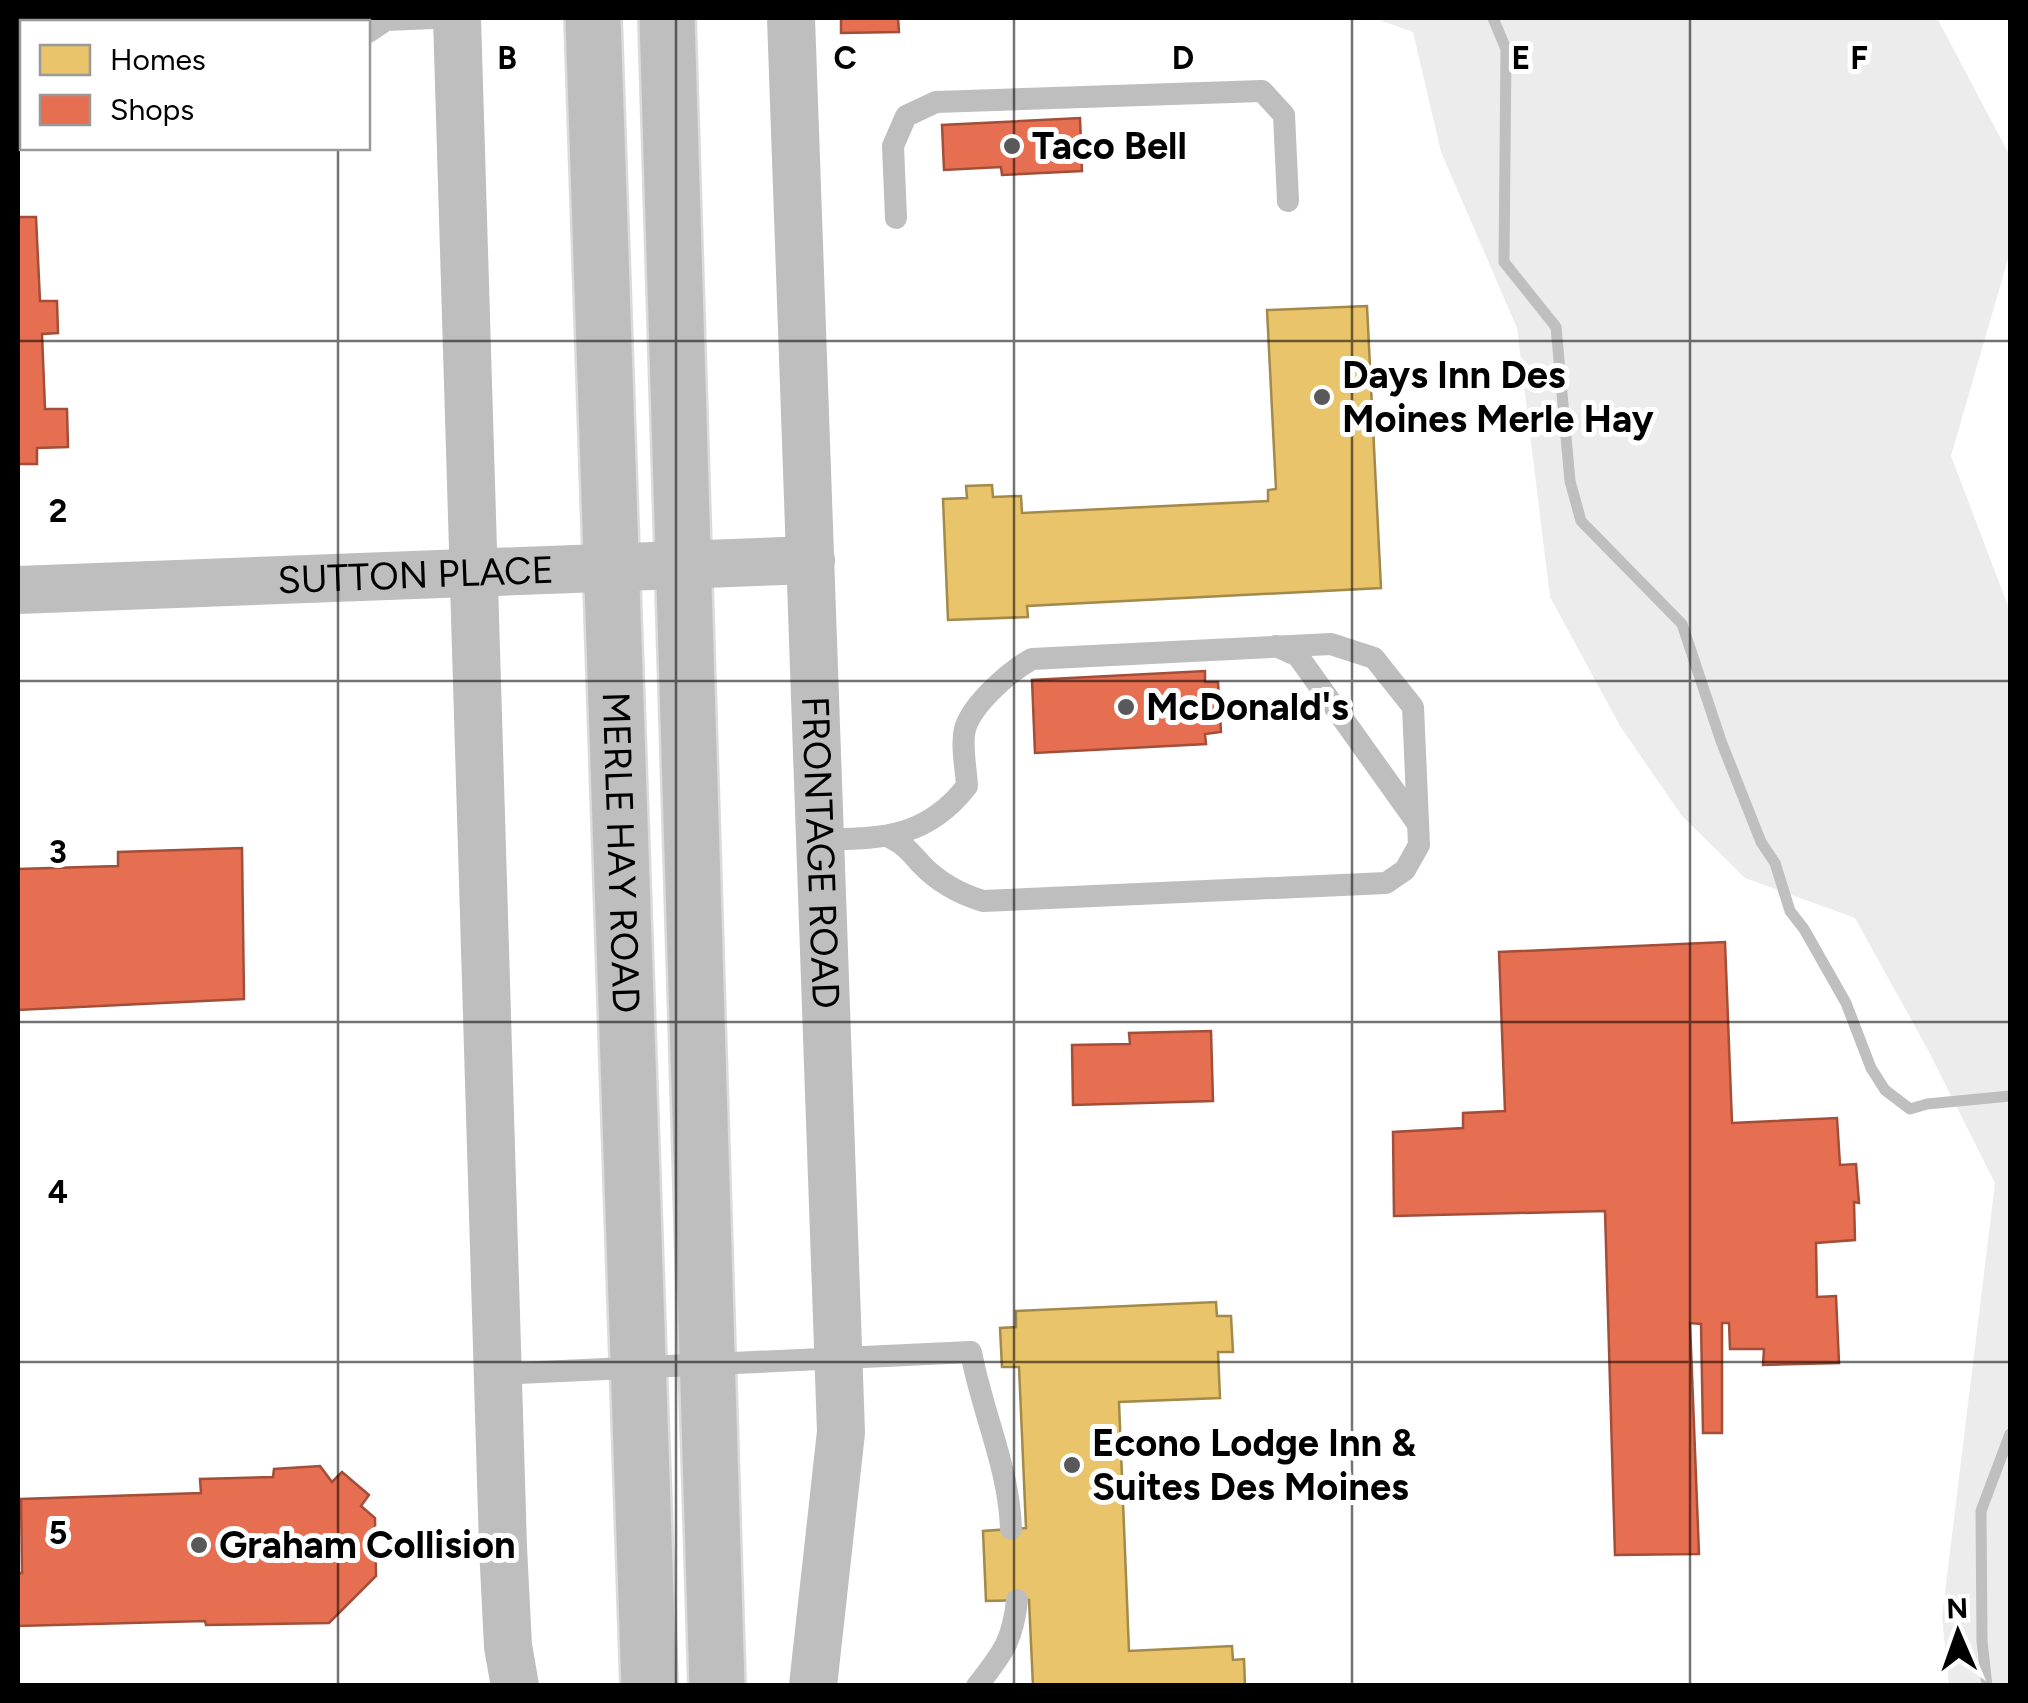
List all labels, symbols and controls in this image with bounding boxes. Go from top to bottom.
legend [20,20,370,150]
text: B [497,39,517,77]
text: C [833,39,857,77]
text: D [1172,39,1194,77]
text: E [1512,39,1530,77]
text: F [1850,39,1868,77]
text: Homes [110,41,206,78]
text: Shops [110,91,194,128]
place label: Taco Bell [1032,123,1187,169]
marker: Taco Bell [1001,135,1023,157]
place label: Days Inn Des Moines Merle Hay [1342,352,1654,442]
marker: Days Inn Des Moines Merle Hay [1311,386,1333,408]
text: 2 [49,492,67,530]
street label: SUTTON PLACE [277,547,555,603]
place label: McDonald's [1146,684,1349,730]
street label: MERLE HAY ROAD [593,691,649,1014]
street label: FRONTAGE ROAD [792,696,849,1009]
marker: McDonald's [1115,696,1137,718]
text: 3 [49,833,67,871]
text: 4 [48,1173,68,1211]
place label: Econo Lodge Inn & Suites Des Moines [1092,1420,1416,1510]
marker: Econo Lodge Inn & Suites Des Moines [1061,1454,1083,1476]
text: 5 [49,1514,67,1552]
place label: Graham Collision [219,1522,516,1568]
marker: Graham Collision [188,1534,210,1556]
north arrow [1908,1583,2008,1683]
text: N [1946,1591,1969,1625]

